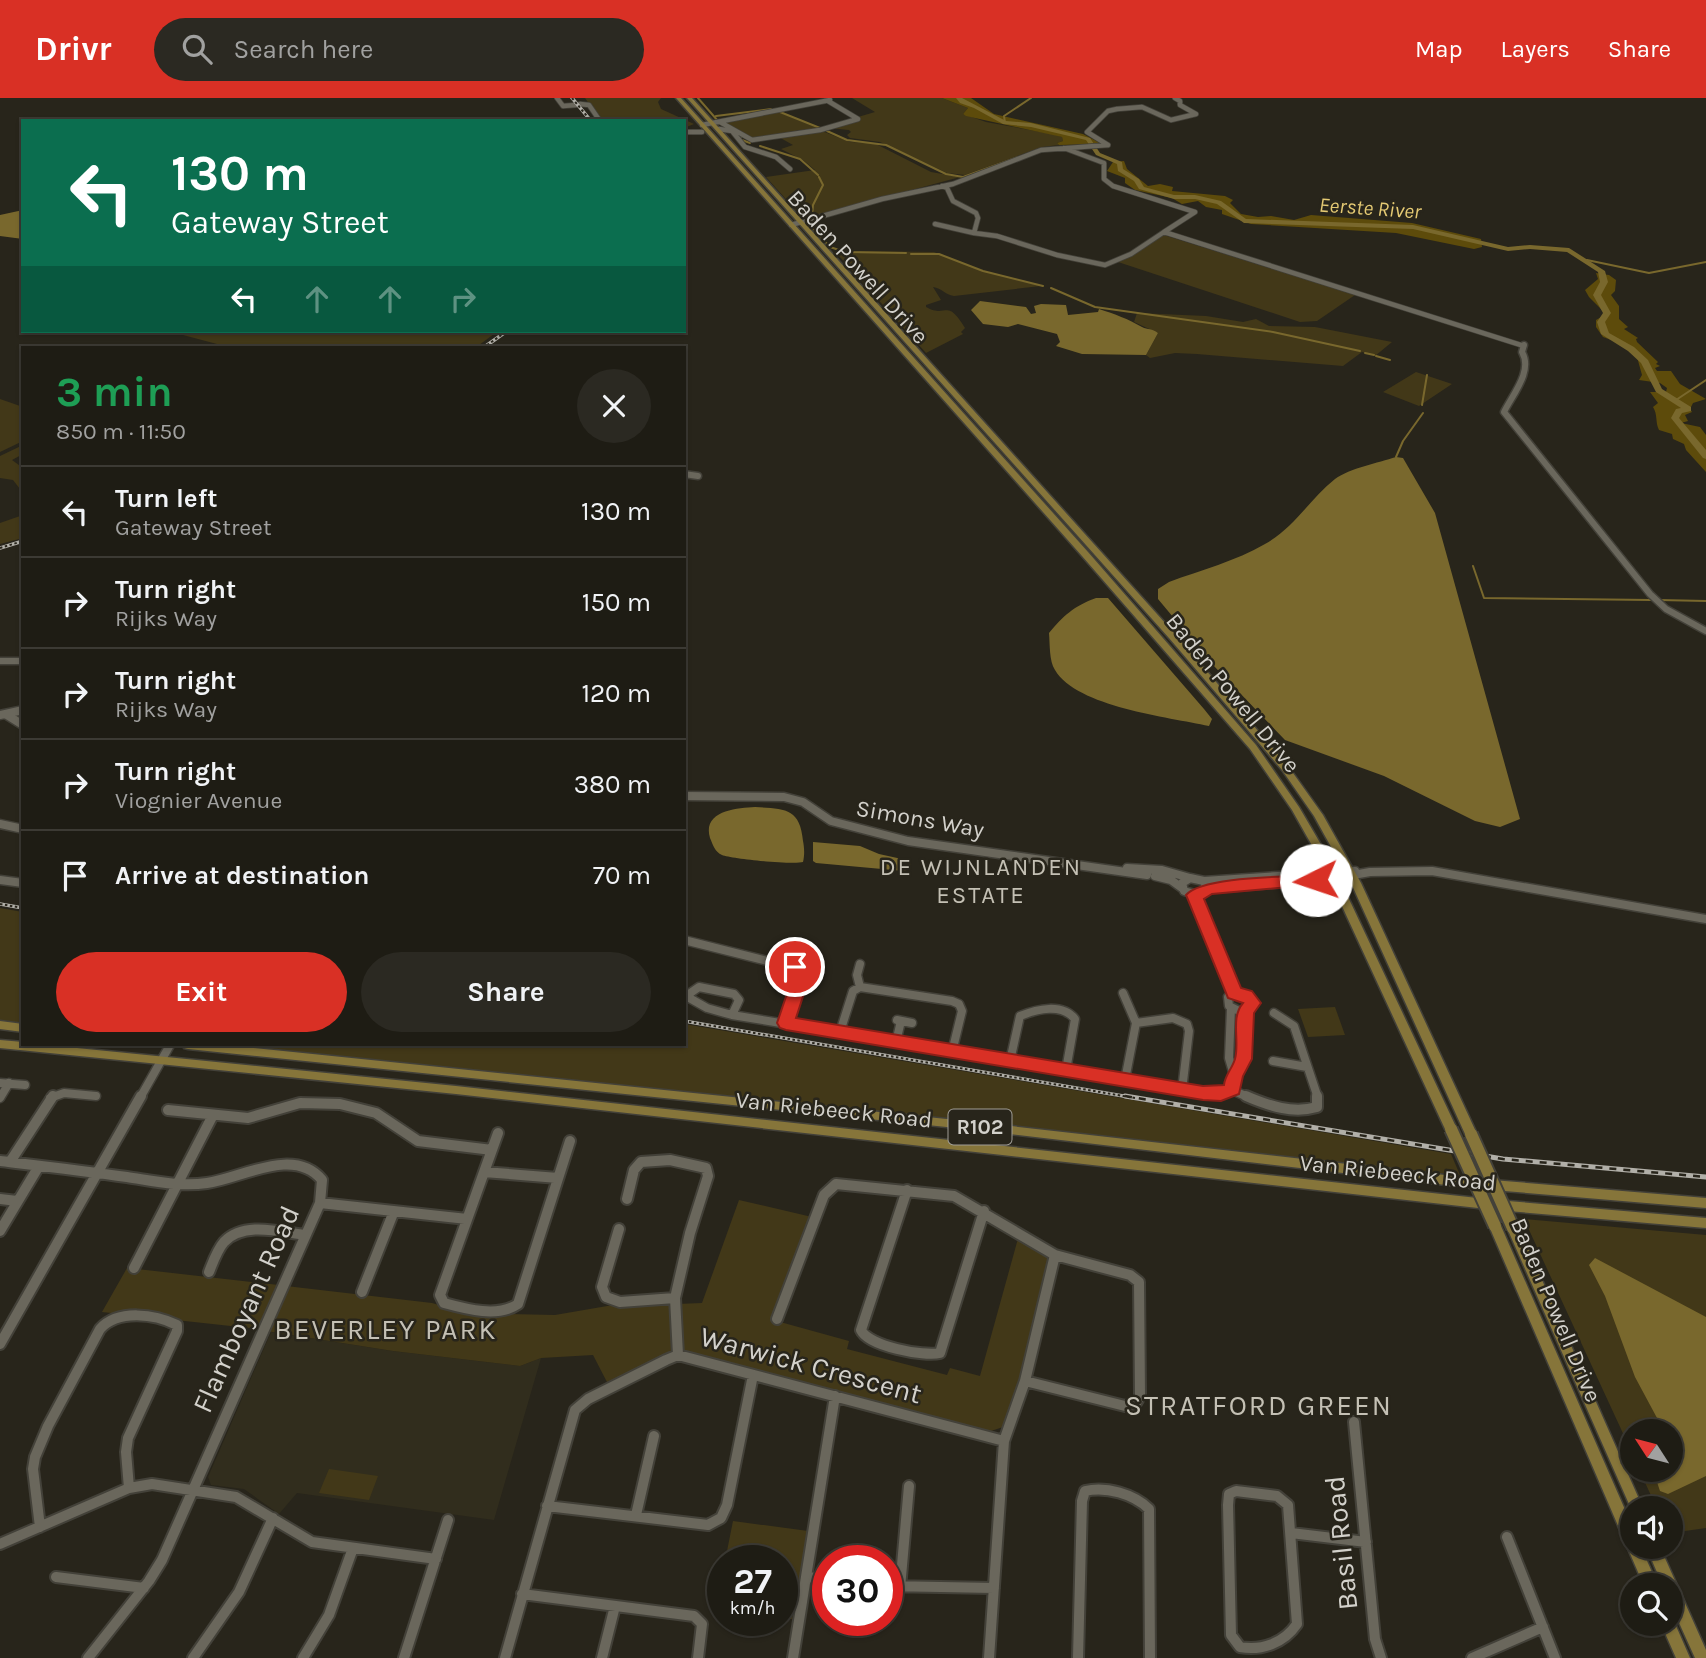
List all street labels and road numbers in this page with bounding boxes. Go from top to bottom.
street label: Baden Powell Drive [782,185,934,349]
street label: Baden Powell Drive [1160,608,1306,778]
street label: Simons Way [854,794,986,844]
street label: Van Riebeeck Road [734,1086,934,1134]
road number: R102 [948,1110,1012,1144]
street label: Van Riebeeck Road [1298,1149,1498,1197]
street label: Flamboyant Road [186,1200,306,1418]
street label: Baden Powell Drive [1505,1214,1607,1406]
street label: Warwick Crescent [697,1320,925,1410]
street label: Basil Road [1318,1474,1364,1612]

